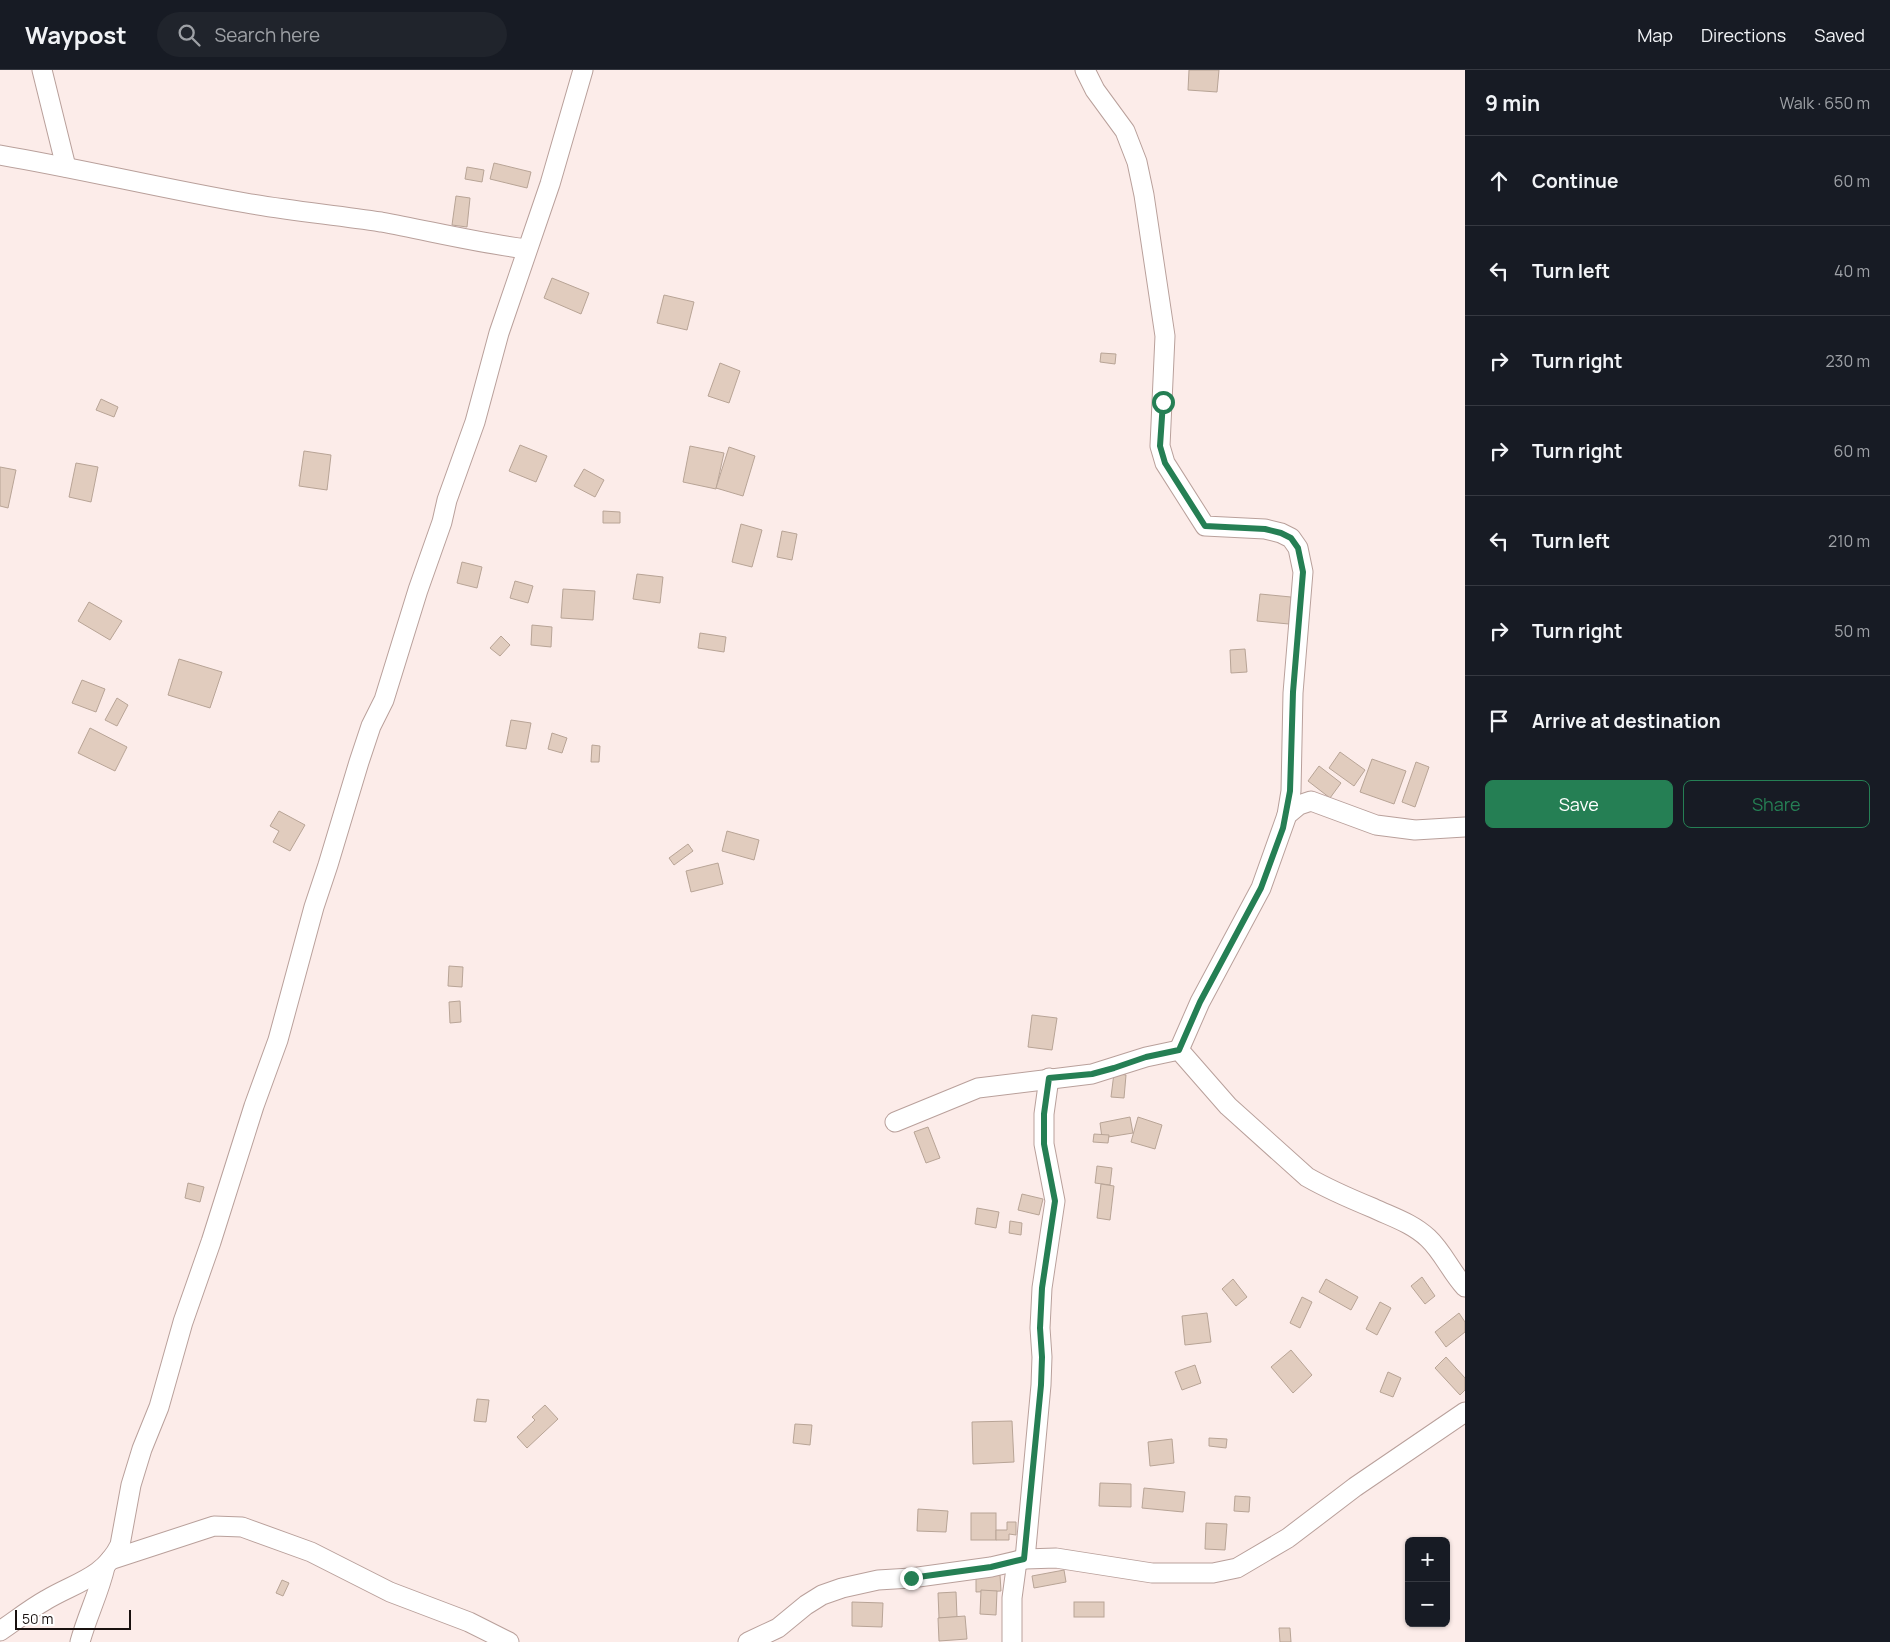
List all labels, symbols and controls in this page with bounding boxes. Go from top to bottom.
search box [157,12,507,57]
text: Waypost [25,18,127,51]
icon: search [175,21,203,49]
text: Search here [215,22,320,48]
text: Map [1637,23,1673,47]
text: Directions [1701,23,1786,47]
text: Saved [1814,23,1865,47]
text: 9 min [1485,89,1540,117]
text: Walk · 650 m [1779,92,1870,114]
icon: ahead [1485,167,1513,195]
text: Continue [1532,168,1618,194]
text: 60 m [1834,170,1870,192]
icon: left [1485,257,1513,285]
text: Turn left [1532,258,1610,284]
text: 40 m [1834,260,1870,282]
icon: right [1485,347,1513,375]
text: Turn right [1532,348,1622,374]
text: 230 m [1826,350,1870,372]
route start [1152,391,1175,414]
icon: right [1485,437,1513,465]
text: Turn right [1532,438,1622,464]
text: 60 m [1834,440,1870,462]
icon: left [1485,527,1513,555]
text: Turn left [1532,528,1610,554]
text: 210 m [1828,530,1870,552]
icon: right [1485,617,1513,645]
text: Turn right [1532,618,1622,644]
text: 50 m [1834,620,1870,642]
icon: arrive [1485,707,1513,735]
text: Arrive at destination [1532,708,1721,734]
button: Save [1485,780,1673,828]
button: Share [1683,780,1870,828]
map controls [1405,1537,1450,1627]
button: + [1405,1537,1450,1582]
route end [900,1567,923,1590]
button: − [1405,1582,1450,1627]
scale bar [15,1607,131,1630]
text: 50 m [22,1609,53,1628]

